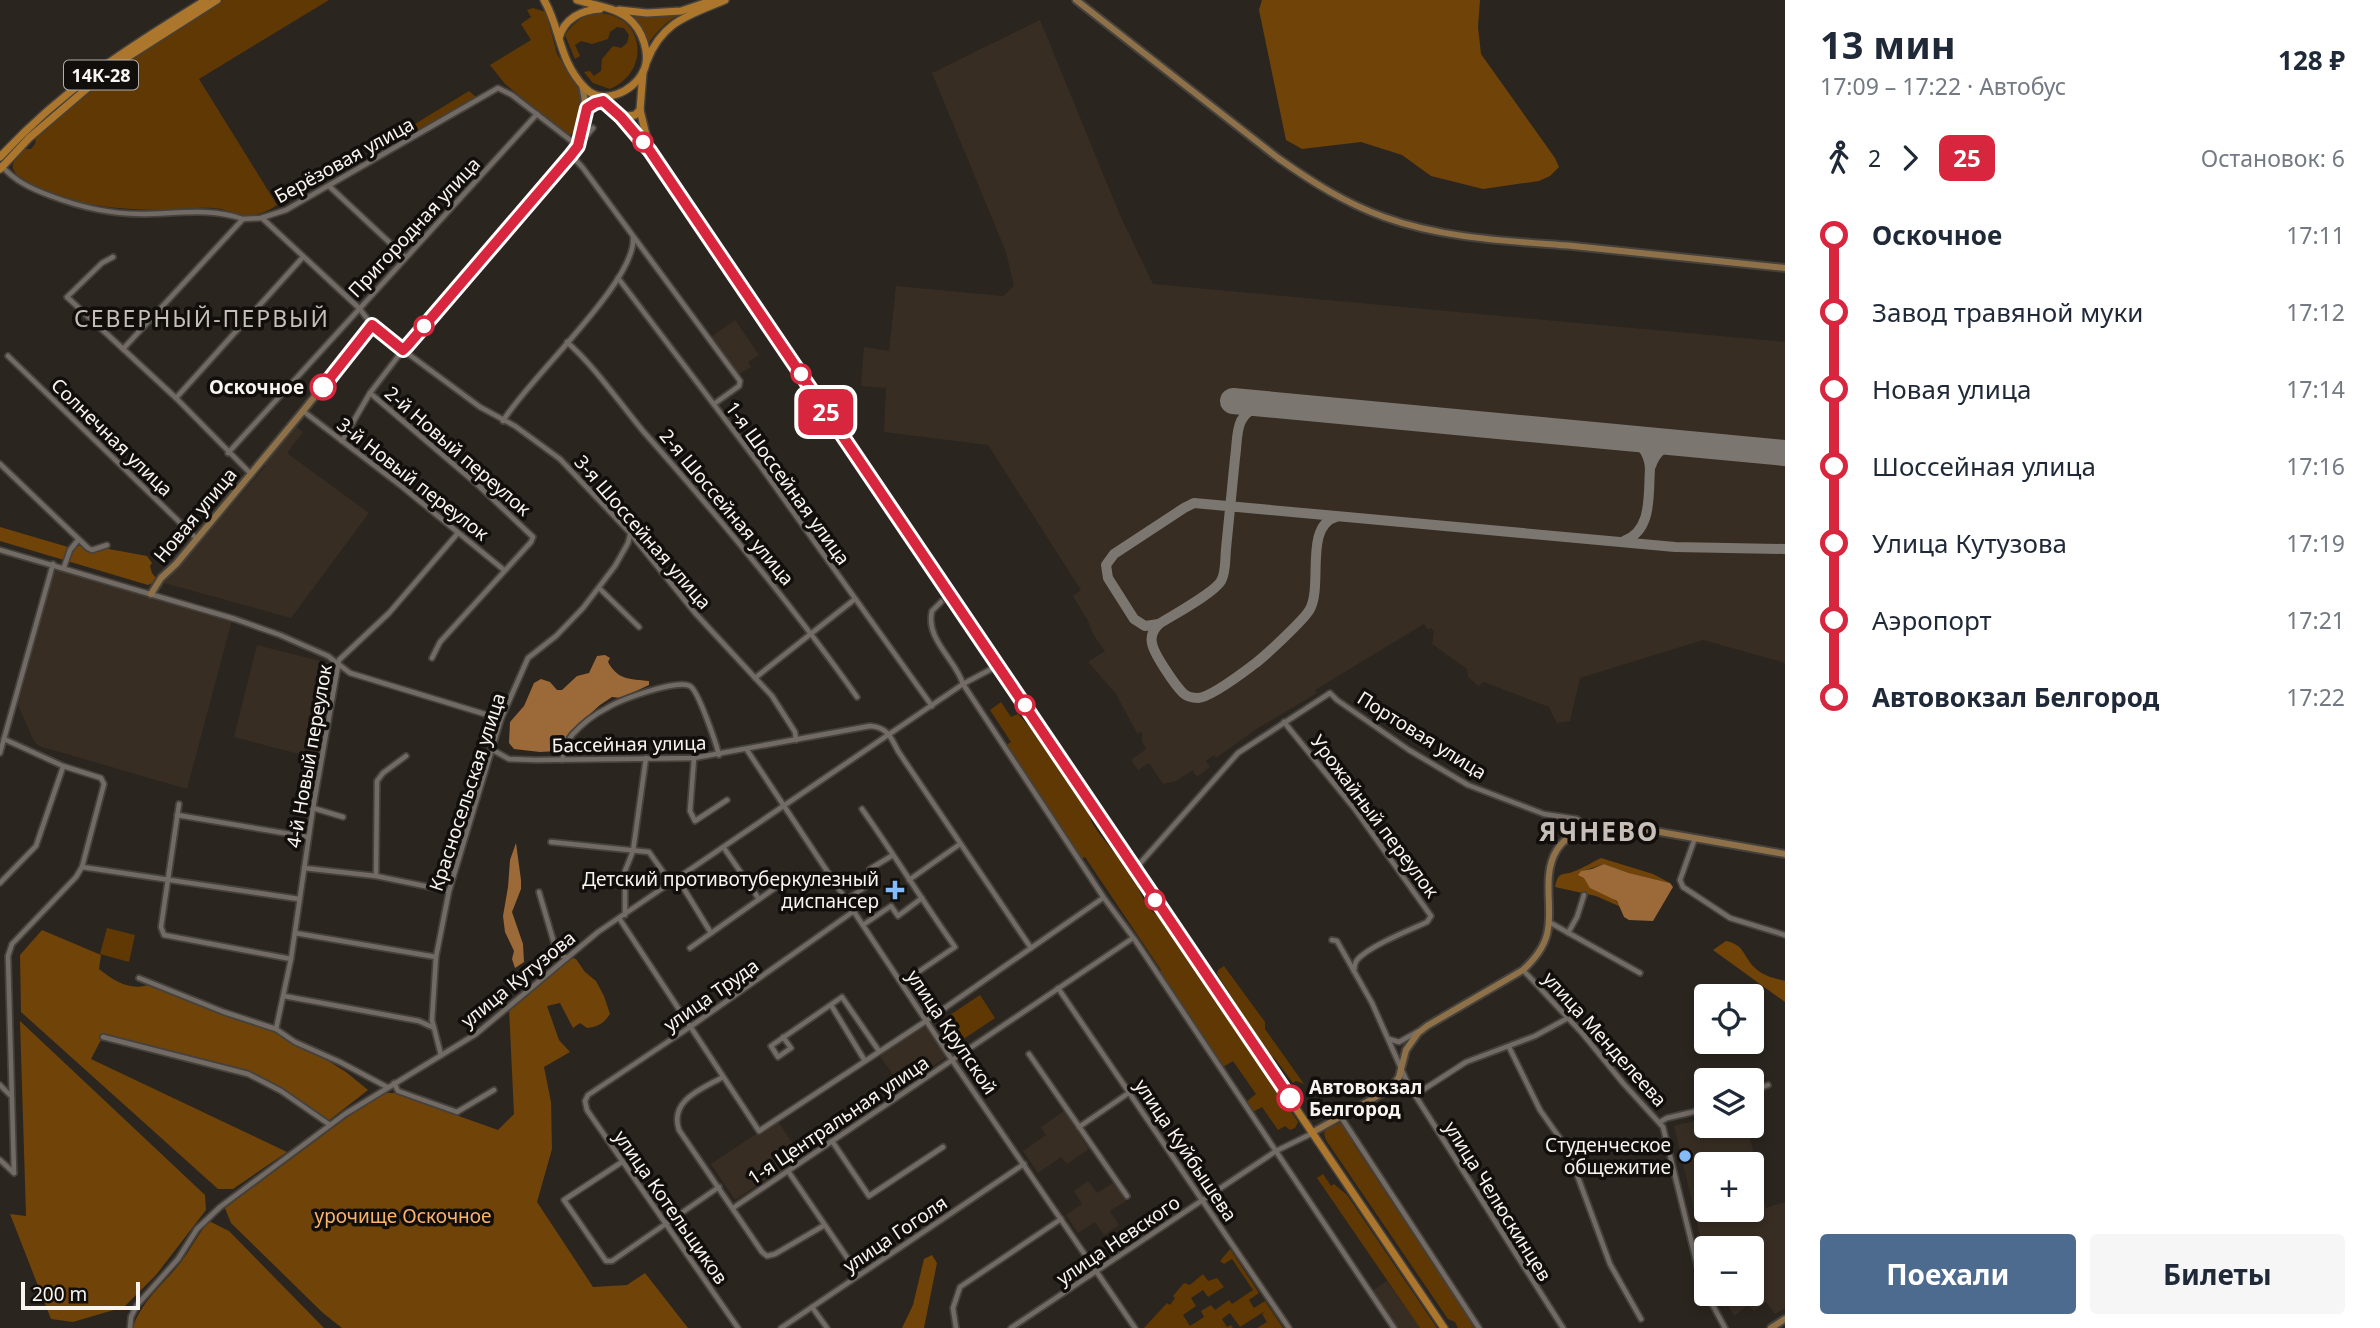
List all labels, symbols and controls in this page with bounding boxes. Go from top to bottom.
text: 13 мин [1820,18,1956,70]
text: 128 ₽ [2278,42,2345,78]
road number: 14К-28 [64,60,138,90]
text: 17:09 – 17:22 · Автобус [1820,70,2066,102]
street label: Берёзовая улица [270,111,418,209]
unlabelled marker [633,132,653,152]
icon: walk [1820,139,1858,177]
icon: forward [1891,139,1929,177]
text: 25 [1953,141,1981,174]
text: 2 [1868,142,1881,174]
text: Остановок: 6 [2201,142,2345,174]
street label: Пригородная улица [342,151,486,303]
text: Оскочное [1872,217,2002,253]
text: 17:11 [2286,219,2345,251]
text: Завод травяной муки [1872,294,2143,330]
text: 17:12 [2286,296,2345,328]
district label: СЕВЕРНЫЙ-ПЕРВЫЙ [74,302,330,334]
unlabelled marker [414,316,434,336]
unlabelled marker [791,364,811,384]
text: Новая улица [1872,371,2031,407]
street label: Солнечная улица [46,372,178,502]
text: 17:14 [2286,373,2345,405]
place label: Оскочное [209,374,304,400]
marker: Оскочное [310,374,336,400]
street label: 2-й Новый переулок [379,380,537,522]
line badge: 25 [794,389,858,435]
text: 25 [812,395,840,428]
street label: 1-я Шоссейная улица [720,396,856,570]
street label: 3-й Новый переулок [332,412,494,546]
street label: 2-я Шоссейная улица [654,423,800,591]
text: Шоссейная улица [1872,448,2096,484]
street label: 3-я Шоссейная улица [569,449,717,615]
text: 17:16 [2286,450,2345,482]
street label: Новая улица [148,462,242,568]
text: Улица Кутузова [1872,525,2067,561]
text: 17:19 [2286,527,2345,559]
text: Аэропорт [1872,602,1992,638]
text: 17:21 [2286,604,2345,636]
street label: 4-й Новый переулок [280,662,338,850]
text: Автовокзал Белгород [1872,679,2159,715]
text: 17:22 [2286,681,2345,713]
street label: Портовая улица [1353,685,1491,785]
street label: Красносельская улица [423,690,511,894]
unlabelled marker [1015,695,1035,715]
street label: Урожайный переулок [1305,729,1445,903]
street label: Бассейная улица [551,730,707,758]
district label: ЯЧНЕВО [1539,813,1659,849]
place label: Детский противотуберкулезный диспансер [582,866,879,914]
marker: Детский противотуберкулезный диспансер [885,880,905,900]
unlabelled marker [1145,890,1165,910]
street label: улица Кутузова [455,925,581,1033]
street label: улица Труда [658,953,764,1037]
street label: улица Крупской [901,965,1003,1099]
street label: улица Менделеева [1537,966,1673,1112]
map controls [1694,984,1764,1306]
button: locate [1694,984,1764,1054]
street label: 1-я Центральная улица [742,1050,934,1190]
button: layers [1694,1068,1764,1138]
street label: улица Куйбышева [1129,1074,1243,1226]
place label: Автовокзал Белгород [1309,1074,1422,1122]
marker: Автовокзал Белгород [1277,1085,1303,1111]
street label: улица Челюскинцев [1438,1116,1558,1286]
street label: улица Котельщиков [608,1125,734,1289]
place label: Студенческое общежитие [1545,1132,1671,1180]
marker: Студенческое общежитие [1677,1148,1693,1164]
button: + [1694,1152,1764,1222]
street label: улица Невского [1051,1189,1185,1291]
street label: улица Гоголя [838,1190,952,1278]
park label: урочище Оскочное [314,1203,492,1229]
button: Поехали [1820,1234,2076,1314]
button: Билеты [2090,1234,2345,1314]
button: − [1694,1236,1764,1306]
scale bar [21,1279,140,1311]
text: 200 m [32,1281,87,1307]

